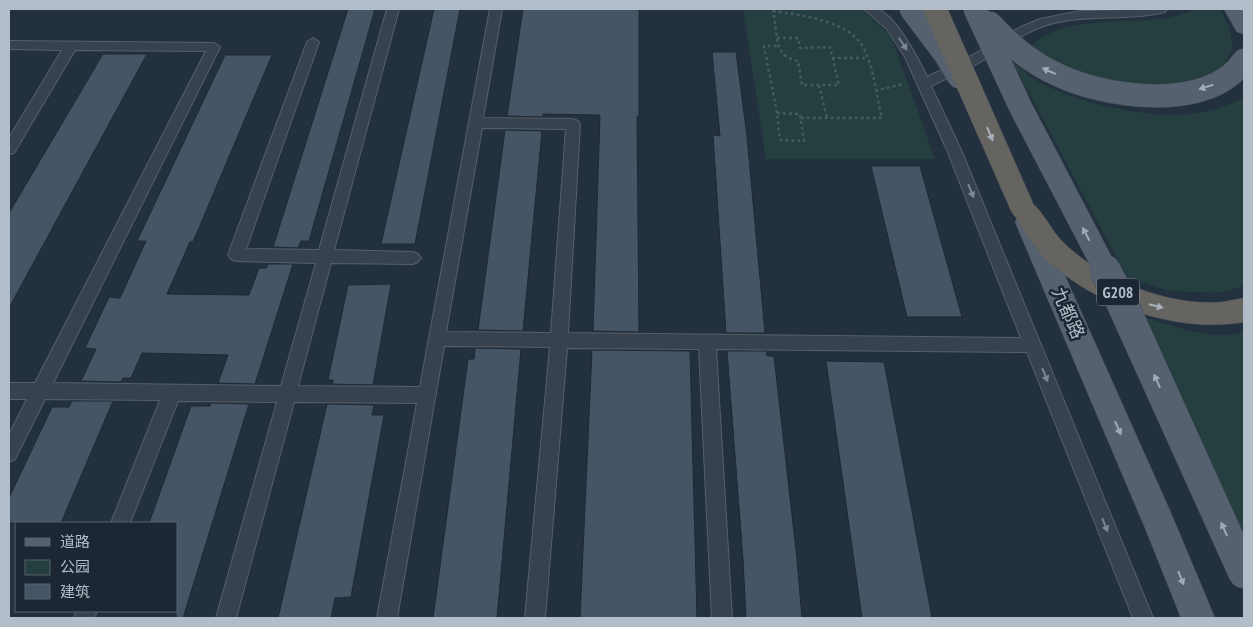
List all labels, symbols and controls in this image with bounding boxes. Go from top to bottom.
one-way arrow [898,37,908,51]
one-way arrow [1042,66,1056,74]
one-way arrow [1199,84,1214,92]
one-way arrow [986,127,994,141]
one-way arrow [967,184,975,199]
one-way arrow [1082,227,1090,242]
road number: G208 [1097,278,1139,306]
street label: 九都路 [1047,283,1090,342]
one-way arrow [1148,302,1163,310]
one-way arrow [1042,367,1049,382]
one-way arrow [1153,374,1161,388]
one-way arrow [1114,421,1122,435]
one-way arrow [1102,518,1110,532]
legend [15,522,178,612]
one-way arrow [1220,522,1228,536]
text: 道路 [60,532,90,551]
text: 公园 [60,557,90,576]
one-way arrow [1178,571,1186,585]
text: 建筑 [60,582,90,601]

